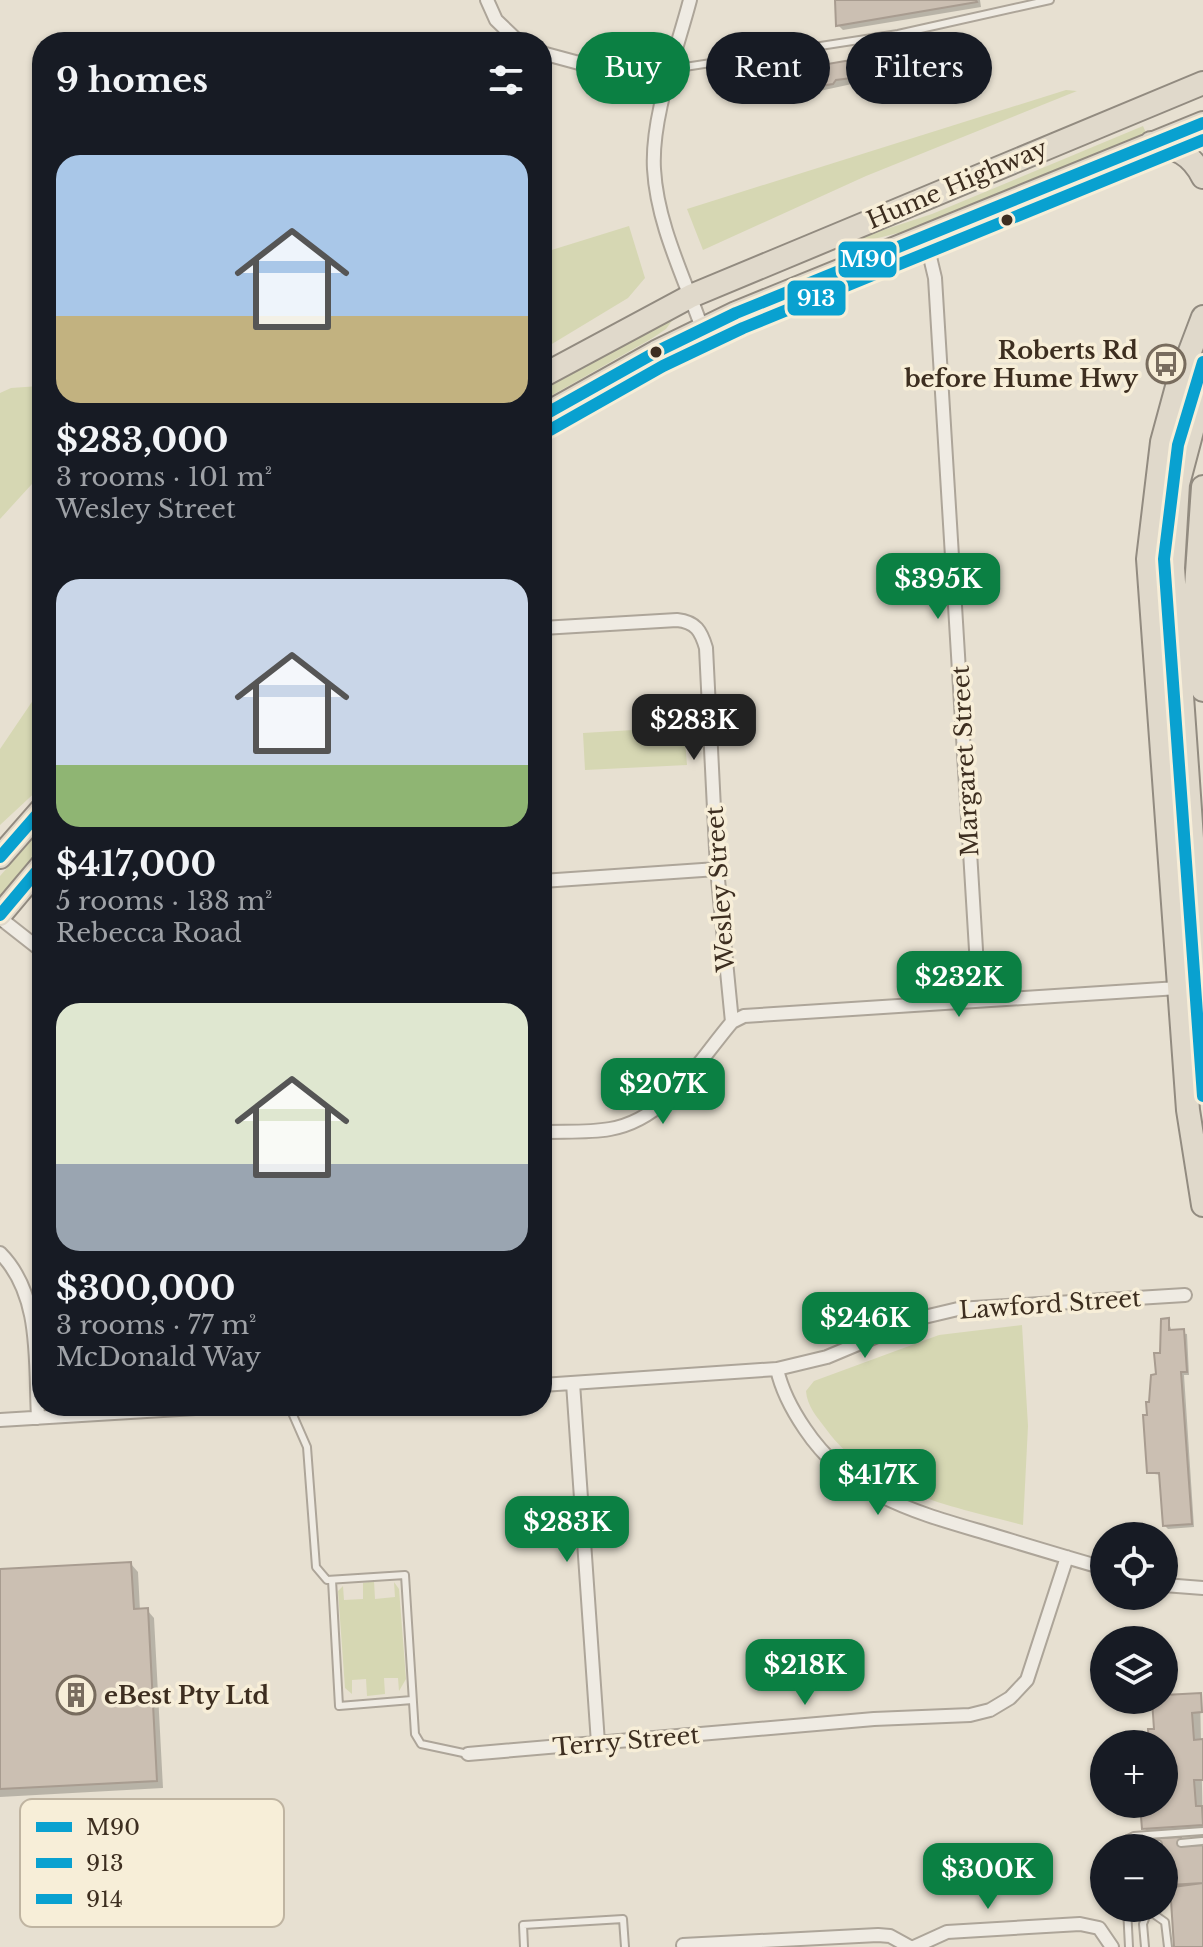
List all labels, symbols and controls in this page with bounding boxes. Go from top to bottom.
chip: Buy [576,32,690,104]
chip: Rent [706,32,830,104]
chip: Filters [846,32,992,104]
icon: filters [484,58,528,102]
text: 9 homes [56,59,208,101]
street label: Hume Highway [862,133,1052,235]
icon: home [220,207,364,351]
unlabelled marker [999,212,1015,228]
line badge: M90 [837,240,898,279]
text: M90 [840,246,896,273]
line badge: 913 [786,279,847,317]
text: 913 [797,285,835,312]
place label: Roberts Rd before Hume Hwy [903,336,1138,393]
bus stop icon: Roberts Rd before Hume Hwy [1145,343,1187,385]
unlabelled marker [648,344,664,360]
text: $283,000 [56,419,229,461]
text: 3 rooms · 101 m² [56,461,272,493]
text: Wesley Street [56,493,236,525]
pin: $395K [882,553,994,621]
text: $395K [894,563,982,595]
icon: home [220,631,364,775]
street label: Margaret Street [946,665,984,857]
pin: $283K [638,694,750,762]
text: $283K [650,704,738,736]
street label: Wesley Street [700,805,740,974]
text: $417,000 [56,843,216,885]
text: 5 rooms · 138 m² [56,885,273,917]
text: Rebecca Road [56,917,242,949]
pin: $232K [903,951,1015,1019]
text: $232K [915,961,1003,993]
icon: home [220,1055,364,1199]
pin: $207K [607,1058,719,1126]
text: $207K [619,1068,707,1100]
text: $300,000 [56,1267,235,1309]
street label: Lawford Street [958,1283,1142,1325]
pin: $246K [809,1292,921,1360]
text: $246K [820,1302,910,1334]
text: 3 rooms · 77 m² [56,1309,257,1341]
text: McDonald Way [56,1341,261,1373]
pin: $417K [822,1449,934,1517]
text: $417K [838,1459,918,1491]
pin: $283K [511,1496,623,1564]
text: $283K [523,1506,611,1538]
map controls [1090,1522,1178,1922]
button: locate [1090,1522,1178,1610]
button: layers [1090,1626,1178,1714]
pin: $218K [749,1639,861,1707]
text: $218K [764,1649,846,1681]
building icon: eBest Pty Ltd [55,1674,97,1716]
place label: eBest Pty Ltd [104,1681,270,1710]
street label: Terry Street [551,1720,701,1762]
button: + [1090,1730,1178,1818]
legend [20,1799,284,1927]
text: M90 [86,1814,140,1841]
button: − [1090,1834,1178,1922]
pin: $300K [932,1843,1044,1911]
text: 913 [86,1850,124,1877]
text: $300K [941,1853,1035,1885]
text: 914 [86,1886,123,1913]

